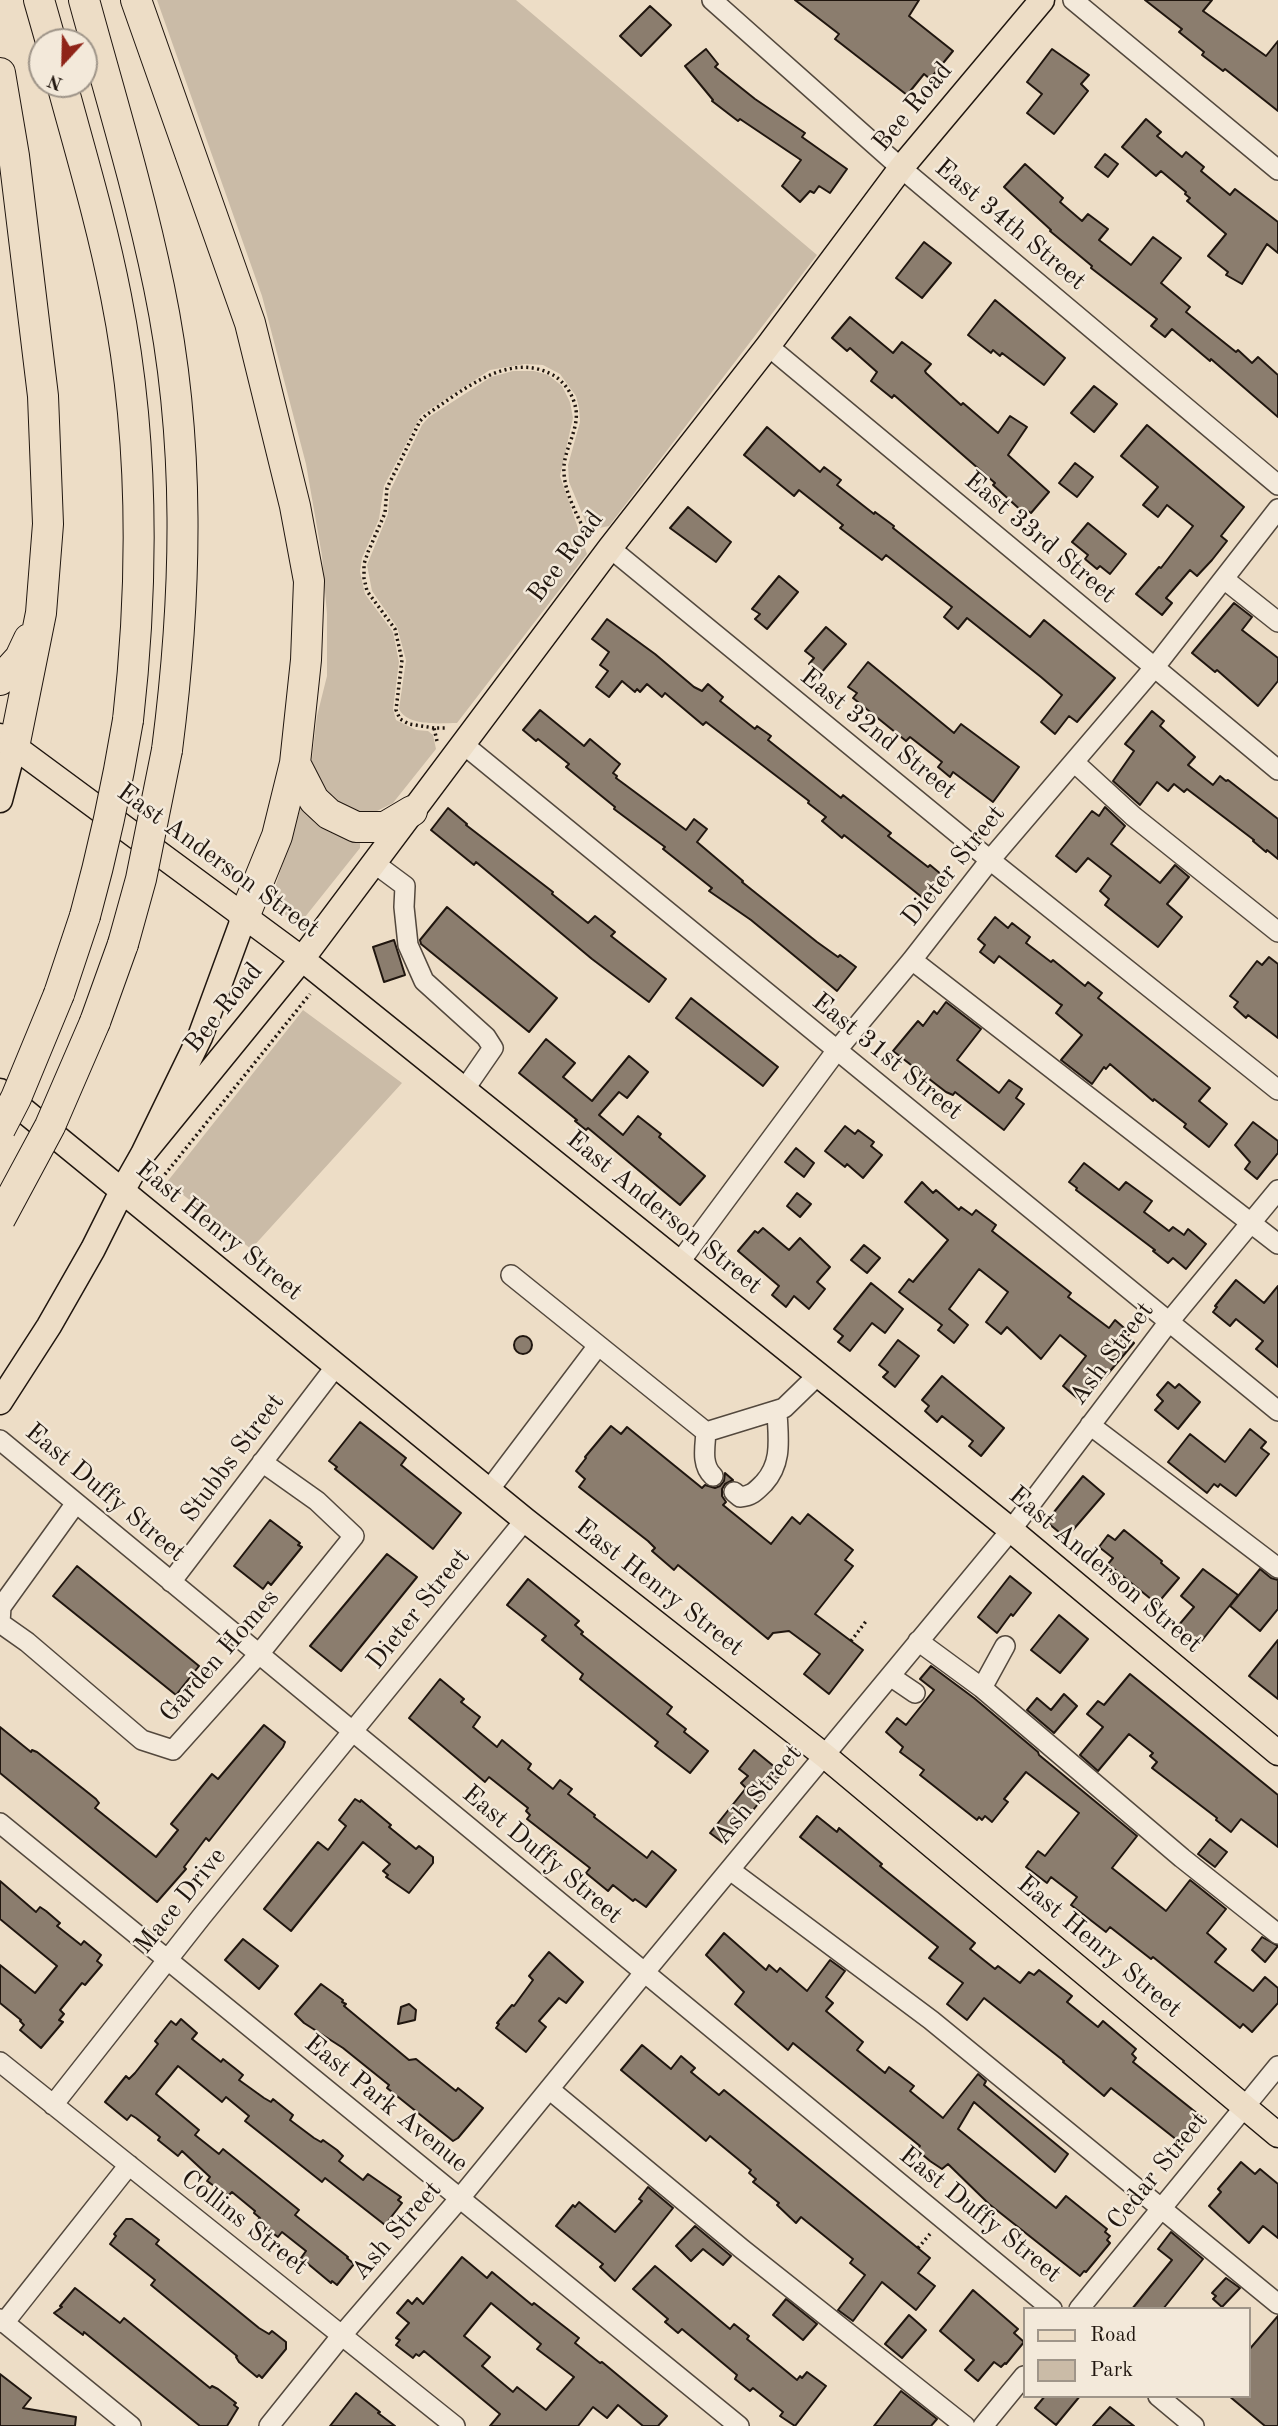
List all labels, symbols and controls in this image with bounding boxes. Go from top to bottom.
north arrow [28,28,98,98]
street label: Bee Road [867,56,959,158]
text: N [45,70,66,93]
street label: East 34th Street [928,153,1092,297]
street label: East 33rd Street [958,465,1122,611]
street label: Bee Road [521,505,611,609]
street label: East 32nd Street [793,661,963,807]
street label: East Anderson Street [111,777,325,945]
street label: Dieter Street [896,799,1012,933]
street label: Bee Road [178,957,270,1059]
street label: East 31st Street [805,987,969,1127]
street label: East Anderson Street [560,1124,768,1302]
street label: East Henry Street [129,1154,309,1308]
street label: Ash Street [1063,1296,1161,1412]
street label: Stubbs Street [174,1387,292,1529]
street label: East Duffy Street [18,1417,192,1569]
street label: East Anderson Street [1002,1480,1208,1660]
street label: East Henry Street [568,1512,750,1664]
street label: Dieter Street [361,1542,477,1676]
street label: Garden Homes [154,1583,286,1729]
street label: Ash Street [707,1738,809,1852]
street label: East Duffy Street [455,1779,629,1931]
street label: Mace Drive [129,1842,233,1960]
street label: East Henry Street [1010,1869,1188,2025]
street label: East Park Avenue [298,2028,474,2180]
street label: Cedar Street [1101,2106,1215,2236]
street label: East Duffy Street [893,2140,1067,2290]
street label: Collins Street [174,2164,314,2282]
street label: Ash Street [345,2175,449,2287]
legend [1023,2307,1250,2398]
text: Road [1090,2325,1137,2346]
text: Park [1090,2360,1133,2381]

